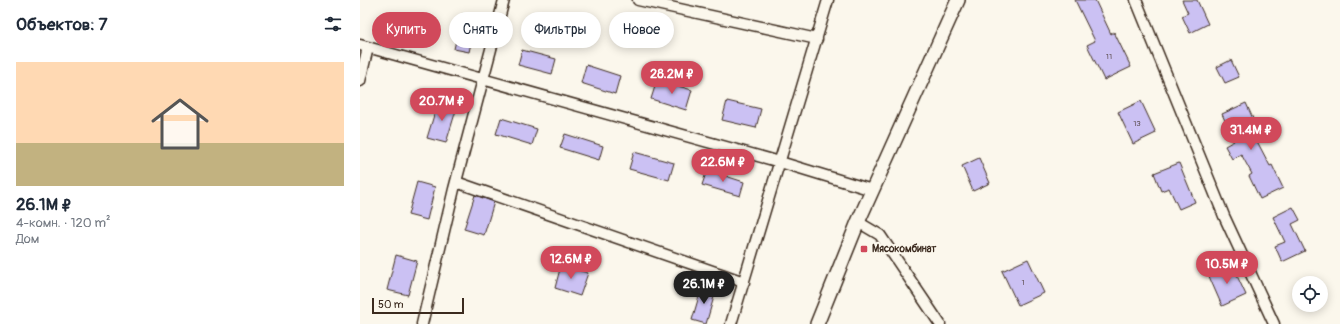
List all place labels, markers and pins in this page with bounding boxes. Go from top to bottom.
pin: 28.2M ₽ [635,61,709,95]
pin: 20.7M ₽ [405,88,479,122]
pin: 31.4M ₽ [1214,117,1288,151]
pin: 22.6M ₽ [686,149,760,183]
place label: Мясокомбинат [872,243,937,255]
marker: Мясокомбинат [859,244,869,254]
pin: 12.6M ₽ [534,246,608,280]
pin: 10.5M ₽ [1190,251,1264,285]
pin: 26.1M ₽ [667,271,741,305]

